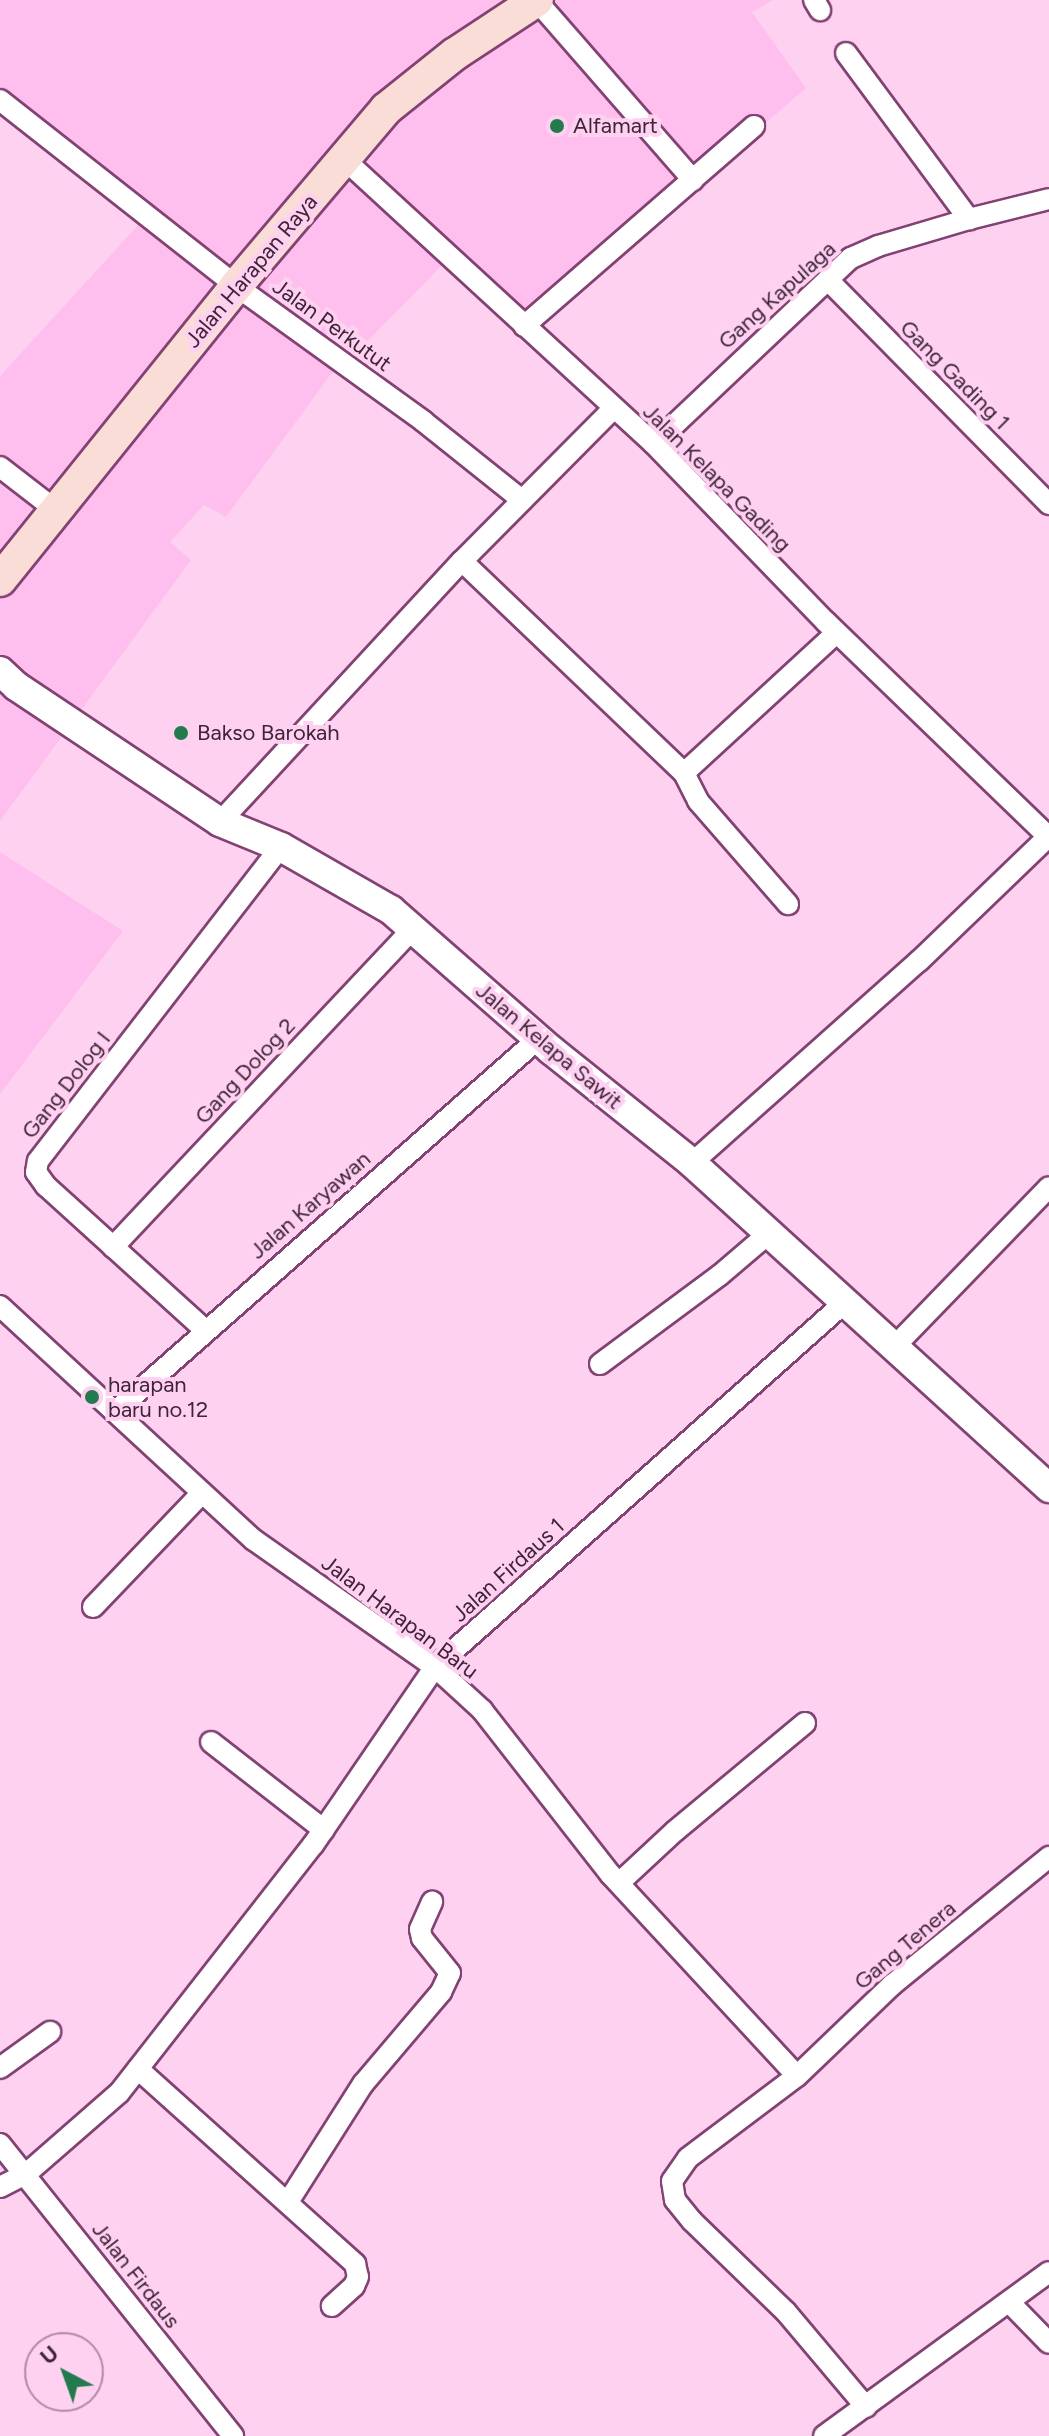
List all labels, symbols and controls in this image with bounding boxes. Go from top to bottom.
place label: Alfamart [573,113,658,139]
marker: Alfamart [548,117,566,135]
street label: Jalan Harapan Raya [179,189,323,353]
street label: Gang Kapulaga [713,236,841,354]
street label: Jalan Perkutut [268,273,396,377]
street label: Gang Gading 1 [895,315,1015,435]
street label: Jalan Kelapa Gading [638,399,796,557]
place label: Bakso Barokah [197,720,340,746]
marker: Bakso Barokah [172,724,190,742]
street label: Jalan Kelapa Sawit [471,977,627,1115]
street label: Gang Dolog 2 [189,1013,301,1129]
street label: Gang Dolog I [16,1026,116,1144]
street label: Jalan Karyawan [244,1145,376,1265]
place label: harapan baru no.12 [108,1371,208,1422]
marker: harapan baru no.12 [83,1388,101,1406]
street label: Jalan Firdaus 1 [446,1513,570,1627]
street label: Jalan Harapan Baru [317,1550,483,1684]
street label: Gang Tenera [849,1895,961,1995]
street label: Jalan Firdaus [86,2217,186,2333]
north arrow [24,2332,104,2412]
text: U [35,2340,64,2370]

